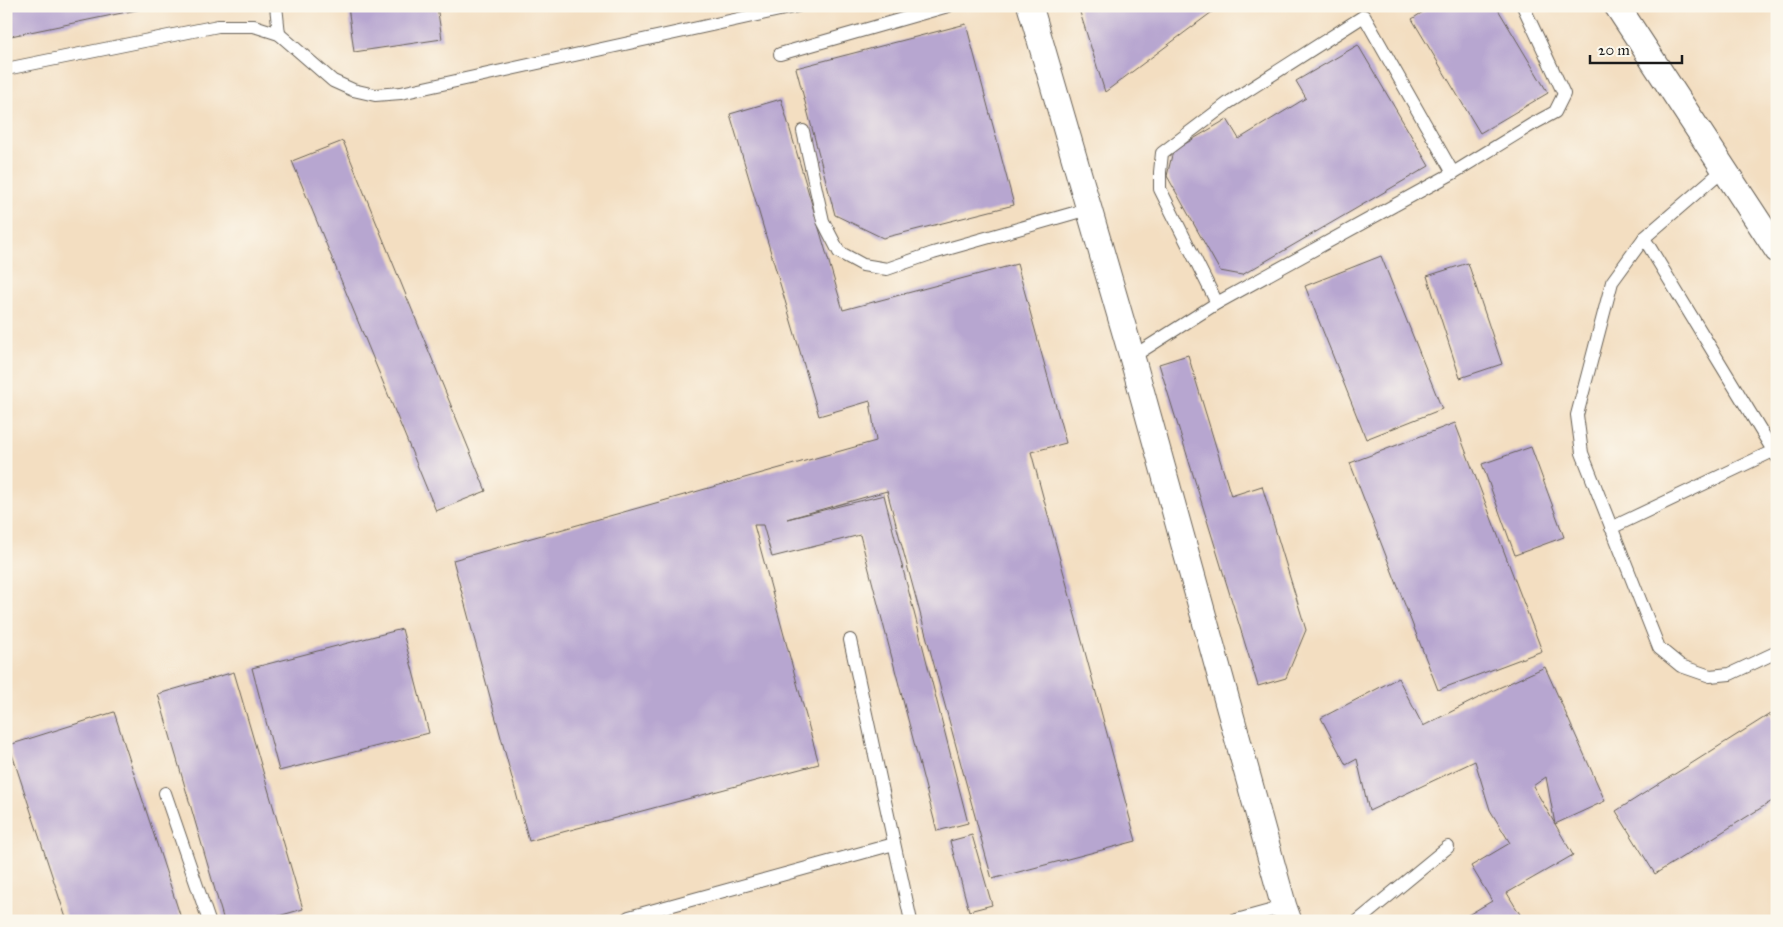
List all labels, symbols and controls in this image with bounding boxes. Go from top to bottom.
scale bar [1590,32,1683,64]
text: 20 m [1598,41,1630,59]

